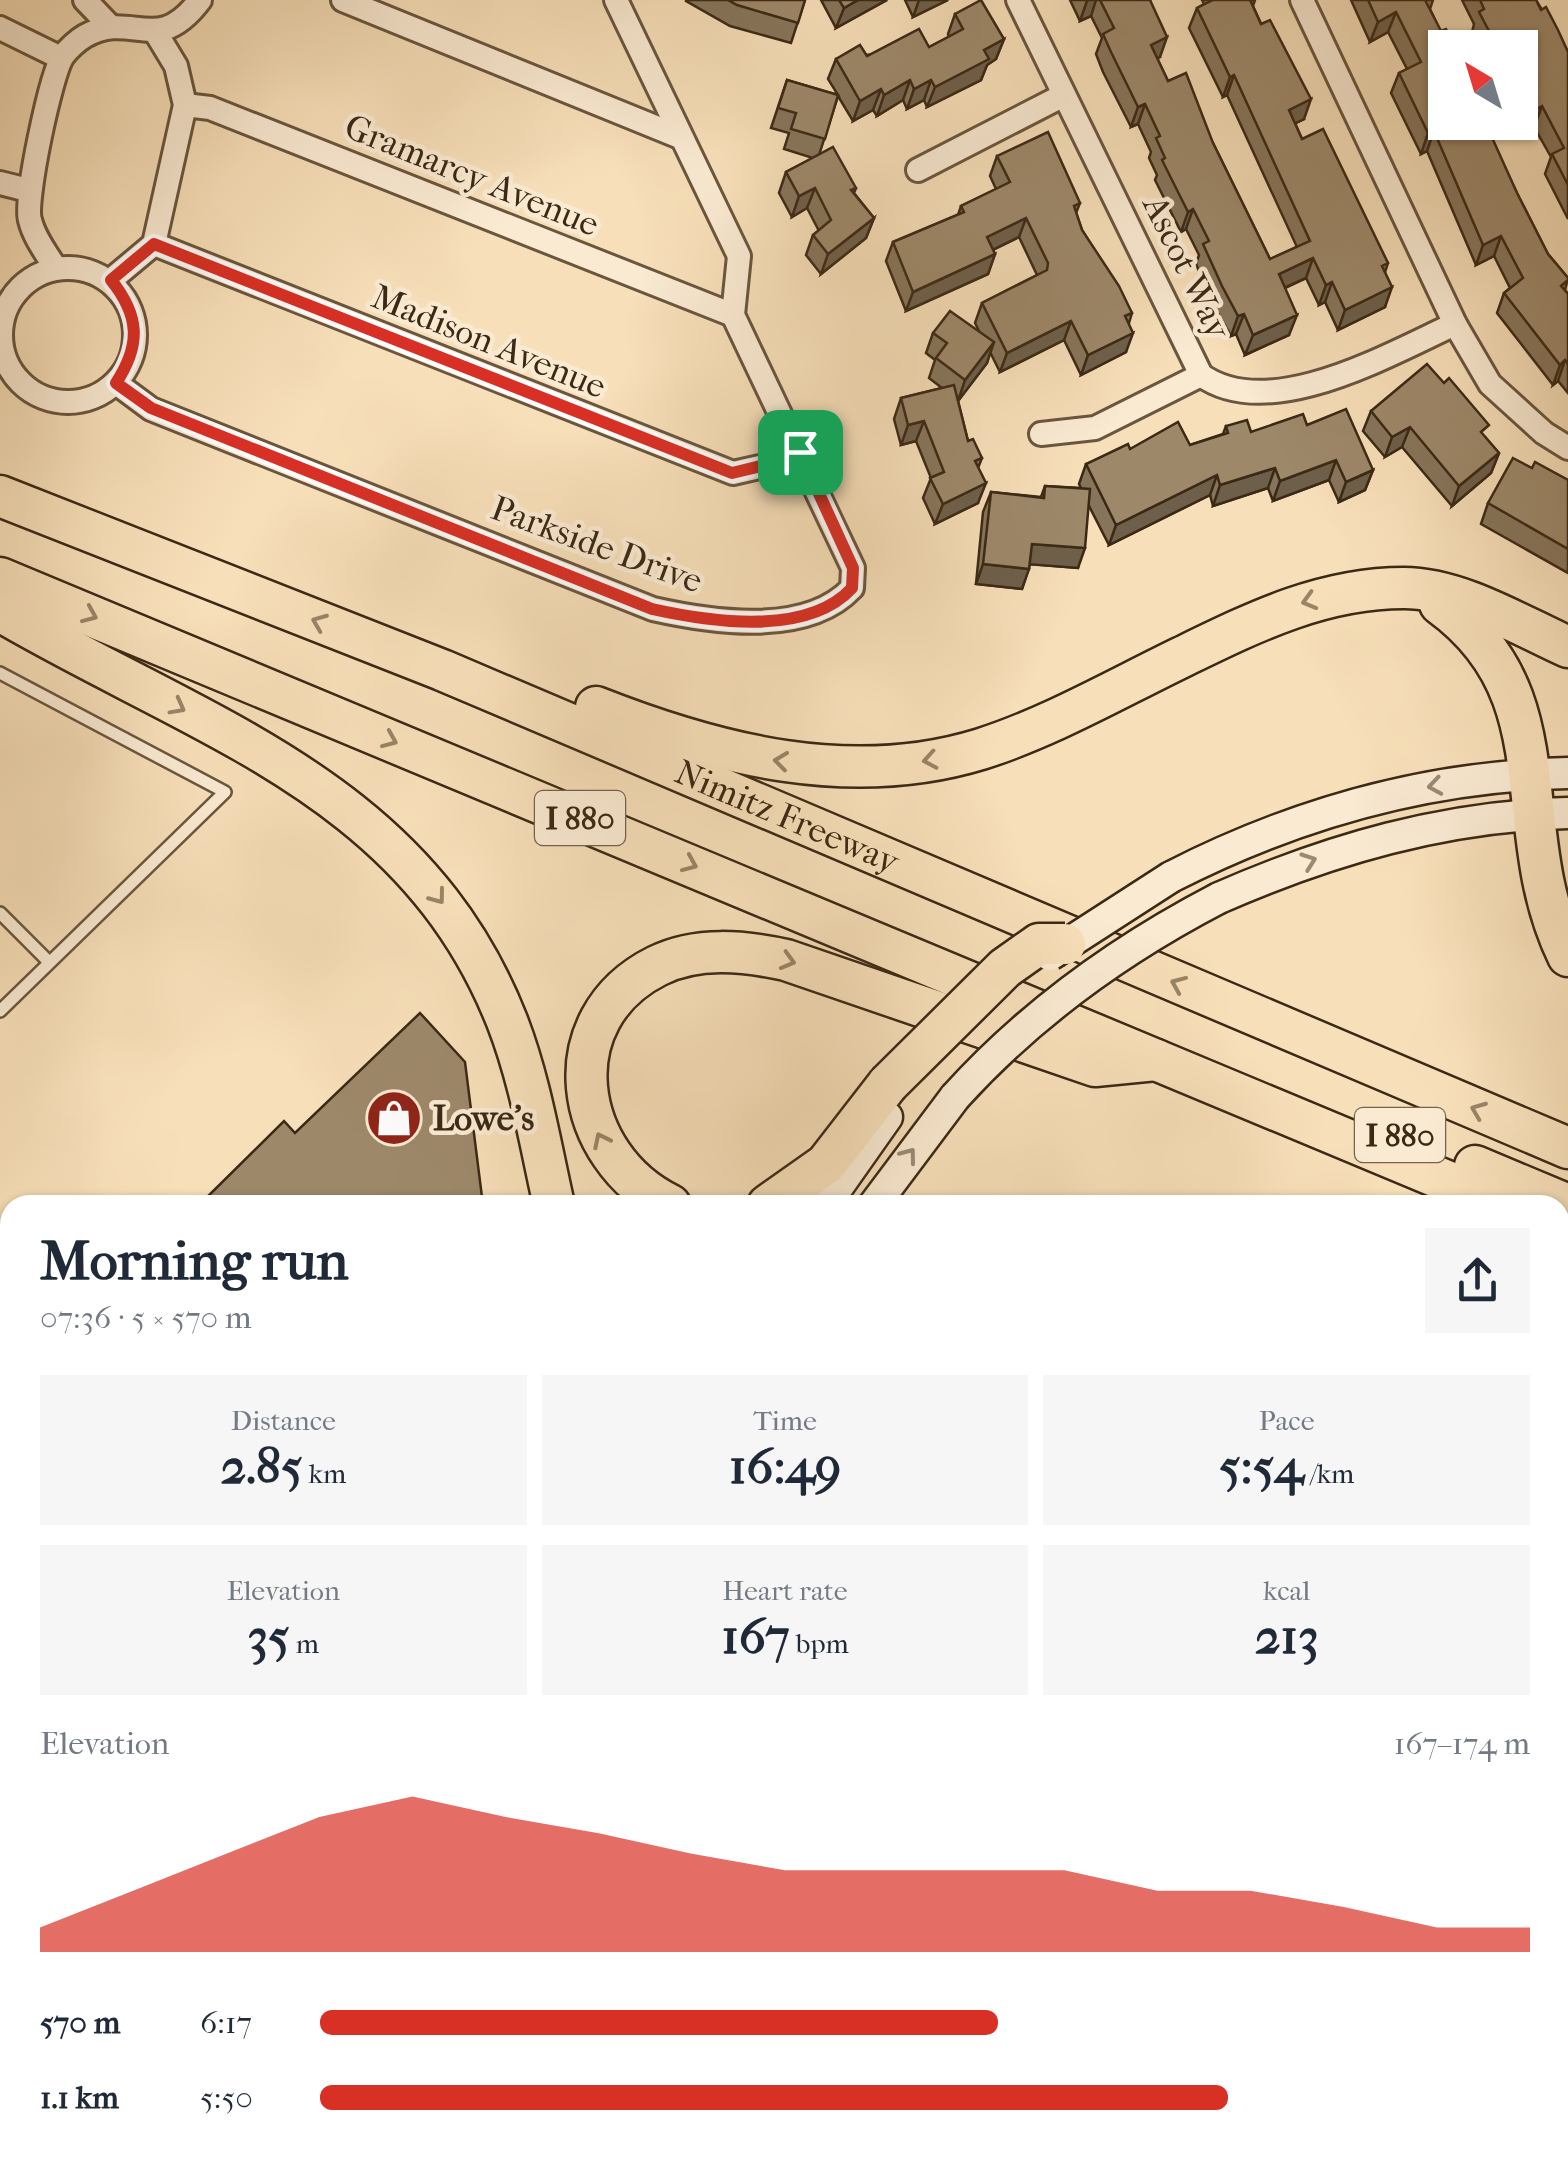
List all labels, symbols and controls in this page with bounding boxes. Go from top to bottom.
north arrow [1428,30,1538,140]
map controls [1428,30,1538,140]
street label: Gramarcy Avenue [339,106,605,245]
street label: Ascot Way [1133,187,1240,347]
street label: Madison Avenue [366,276,612,407]
pin [758,410,843,495]
icon: arrive [773,425,828,480]
street label: Parkside Drive [486,487,708,602]
one-way arrow [1301,589,1318,610]
one-way arrow [80,603,98,623]
one-way arrow [311,613,329,633]
one-way arrow [168,695,186,714]
one-way arrow [380,728,398,748]
one-way arrow [922,749,938,770]
street label: Nimitz Freeway [669,751,906,883]
one-way arrow [773,751,789,772]
one-way arrow [1427,774,1444,795]
road number: I 880 [535,791,625,845]
one-way arrow [681,853,698,873]
one-way arrow [1299,853,1317,873]
one-way arrow [426,886,443,904]
one-way arrow [779,950,796,971]
one-way arrow [1171,976,1189,996]
shop icon: Lowe's [364,1088,424,1148]
place label: Lowe's [433,1098,534,1139]
one-way arrow [1470,1102,1488,1122]
road number: I 880 [1355,1108,1445,1162]
one-way arrow [594,1132,613,1150]
one-way arrow [897,1148,914,1166]
button: share [1425,1228,1530,1333]
text: Morning run [40,1229,348,1293]
text: 07:36 · 5 × 570 m [40,1299,252,1336]
text: Distance [231,1404,336,1437]
text: Time [753,1404,817,1437]
text: Pace [1259,1404,1315,1437]
text: 2.85 [220,1437,303,1496]
text: 16:49 [729,1437,841,1496]
text: 5:54 [1219,1437,1304,1496]
text: km [303,1457,346,1490]
text: /km [1304,1457,1354,1490]
text: Elevation [227,1574,340,1607]
text: Heart rate [722,1574,848,1607]
text: kcal [1263,1574,1310,1607]
text: 35 [248,1607,290,1666]
text: 167 [721,1607,790,1666]
text: 213 [1255,1607,1319,1666]
text: m [290,1627,319,1660]
text: bpm [790,1627,849,1660]
text: Elevation [40,1725,169,1762]
text: 167–174 m [1394,1725,1530,1762]
text: 570 m [40,2004,120,2041]
text: 6:17 [200,2004,252,2041]
text: 1.1 km [40,2079,119,2116]
text: 5:50 [200,2079,253,2116]

